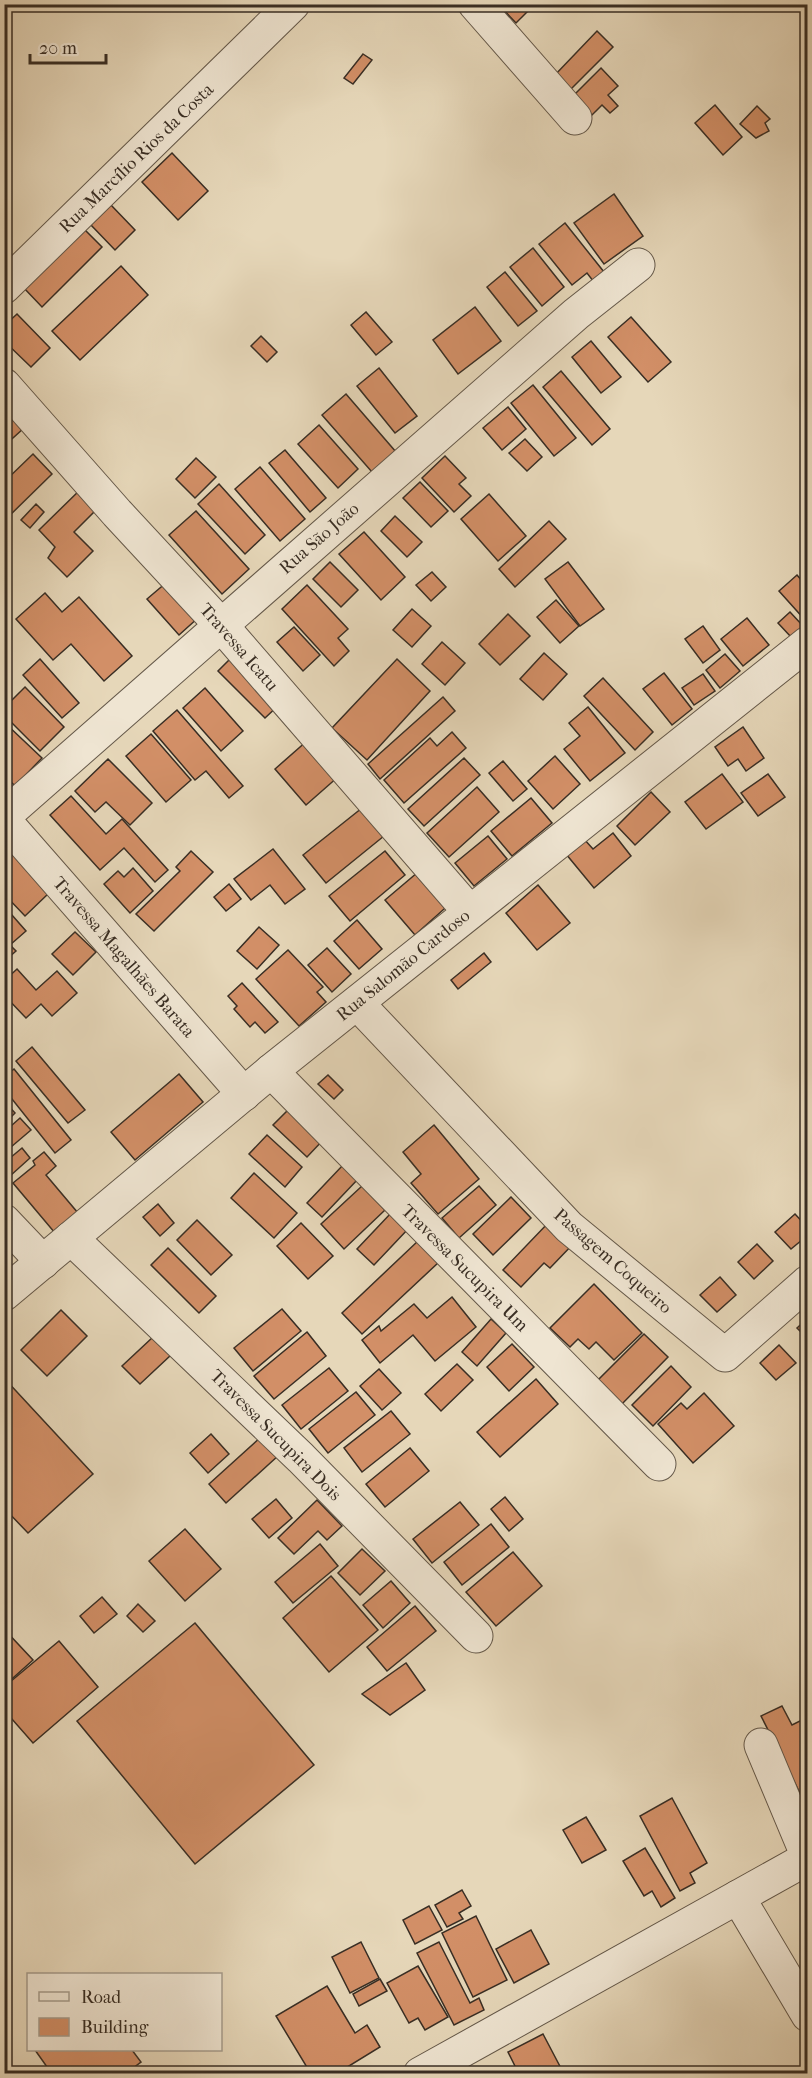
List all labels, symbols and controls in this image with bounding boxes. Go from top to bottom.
scale bar [30,27,106,65]
text: 20 m [39,38,77,59]
street label: Rua Marcílio Rios da Costa [55,79,218,238]
street label: Rua São João [275,498,363,579]
street label: Travessa Icatu [195,599,282,695]
street label: Travessa Magalhães Barata [48,873,200,1042]
street label: Rua Salomão Cardoso [332,905,474,1026]
street label: Travessa Sucupira Um [397,1201,532,1336]
street label: Passagem Coqueiro [549,1204,676,1318]
street label: Travessa Sucupira Dois [206,1365,346,1505]
legend [27,1973,222,2051]
text: Road [81,1987,121,2008]
text: Building [81,2017,149,2038]

